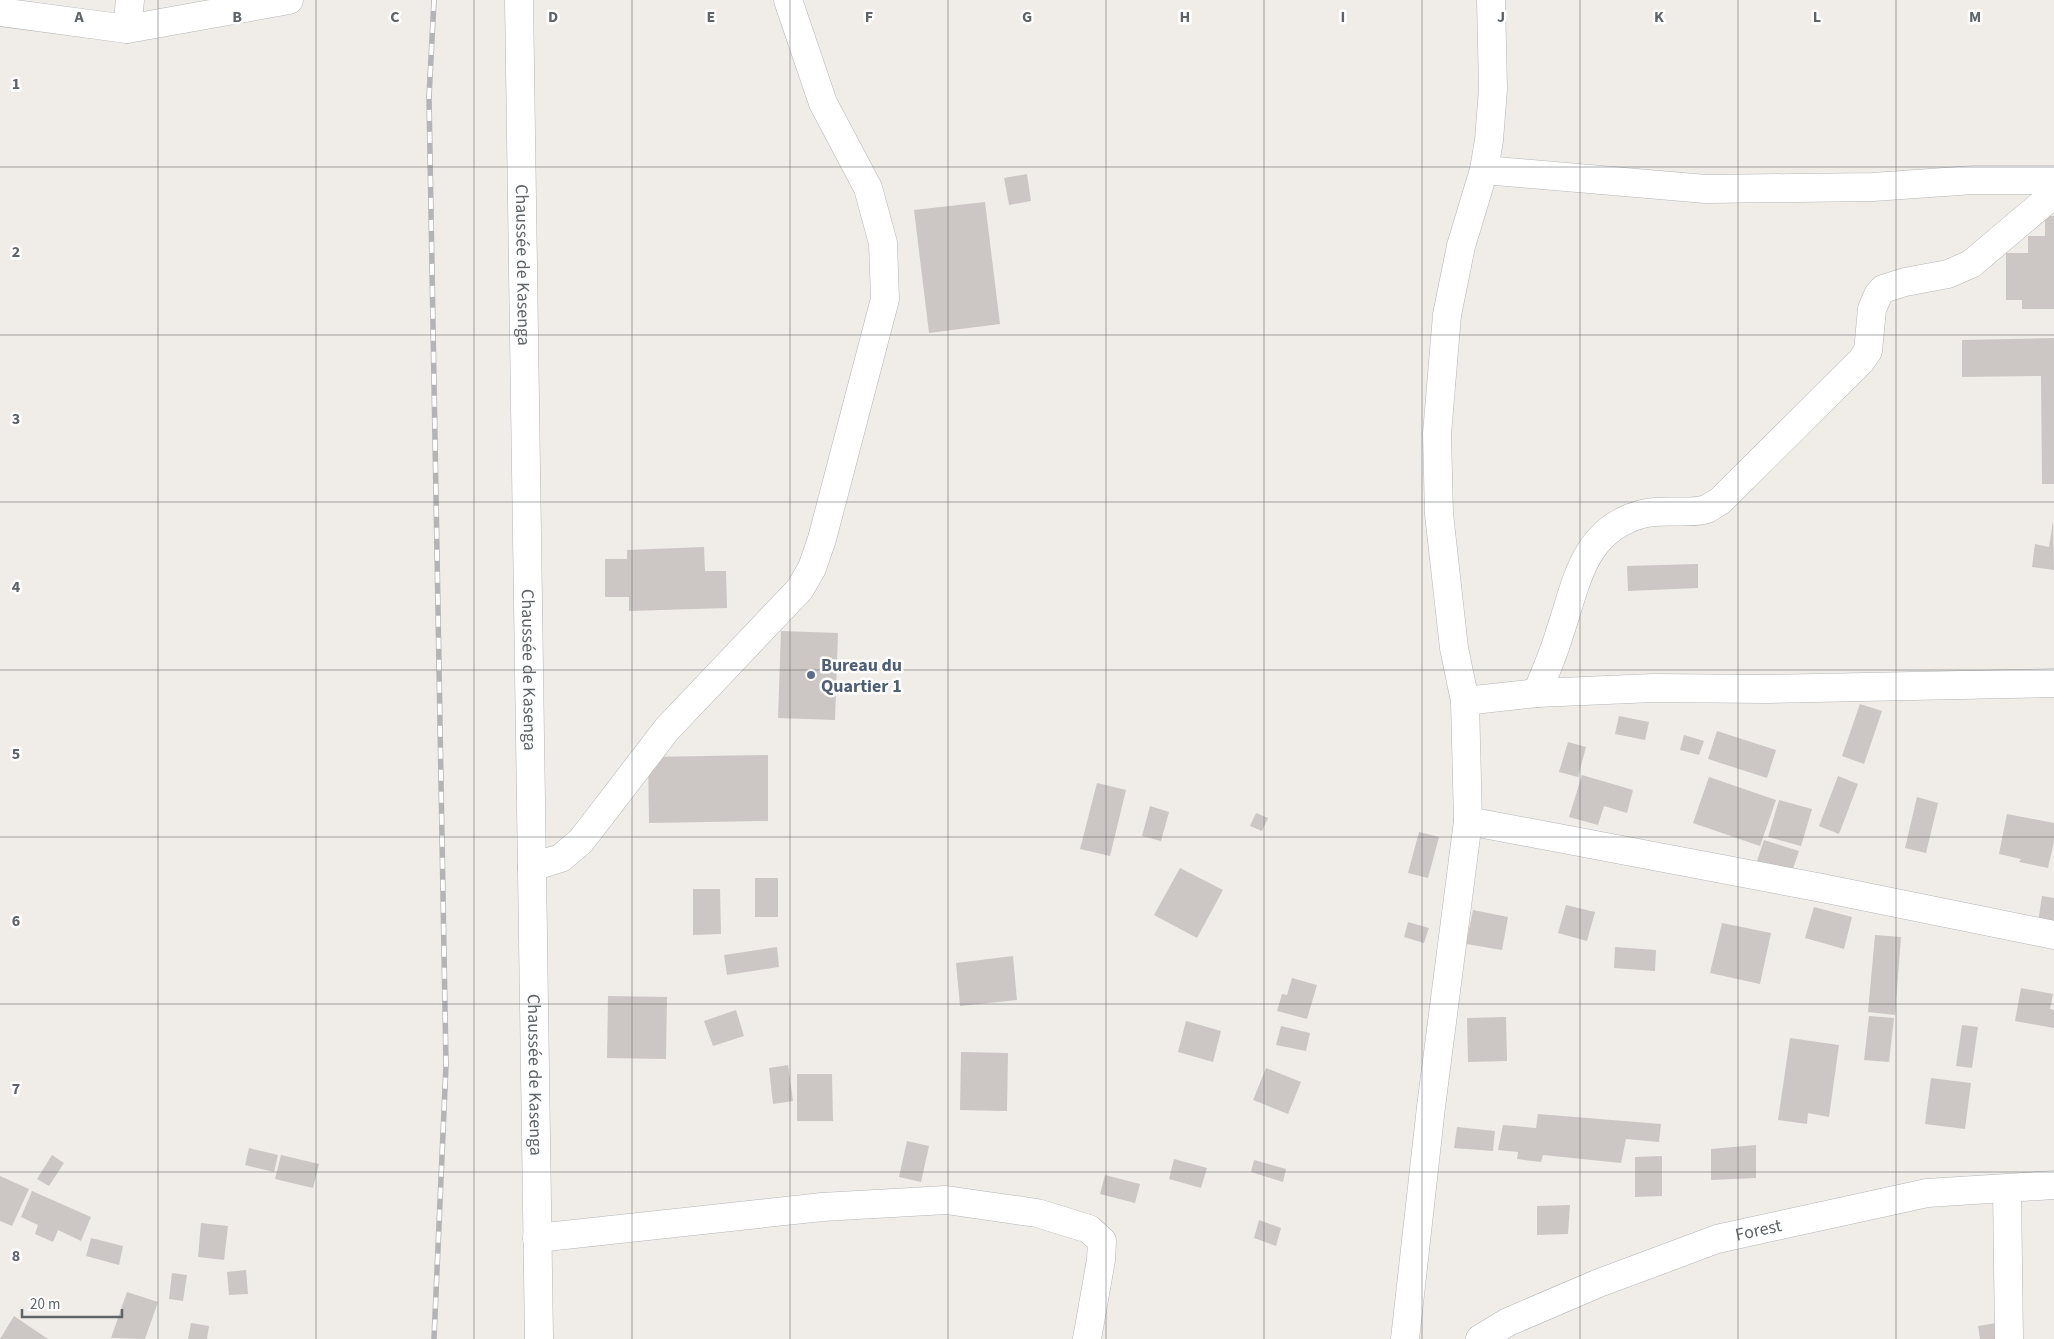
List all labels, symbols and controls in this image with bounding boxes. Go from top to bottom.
text: A [73,6,84,28]
text: B [232,6,242,28]
text: C [390,6,400,28]
text: D [548,6,558,28]
text: E [707,6,715,28]
text: F [865,6,873,28]
text: G [1022,6,1032,28]
text: H [1180,6,1190,28]
text: I [1341,6,1345,28]
text: J [1497,6,1505,28]
text: K [1654,6,1664,28]
text: L [1813,6,1821,28]
text: M [1969,6,1981,28]
text: 1 [12,73,20,95]
street label: Chaussée de Kasenga [509,184,536,346]
text: 2 [12,241,20,263]
text: 3 [12,408,20,430]
text: 4 [12,576,21,598]
street label: Chaussée de Kasenga [515,589,542,751]
place label: Bureau du Quartier 1 [821,653,902,699]
marker: Bureau du Quartier 1 [805,669,817,681]
text: 5 [12,743,20,765]
text: 6 [12,910,20,932]
street label: Chaussée de Kasenga [521,994,548,1156]
text: 7 [12,1078,20,1100]
street label: Forest [1733,1213,1784,1248]
text: 8 [12,1245,20,1267]
scale bar [22,1286,122,1318]
text: 20 m [30,1294,60,1315]

